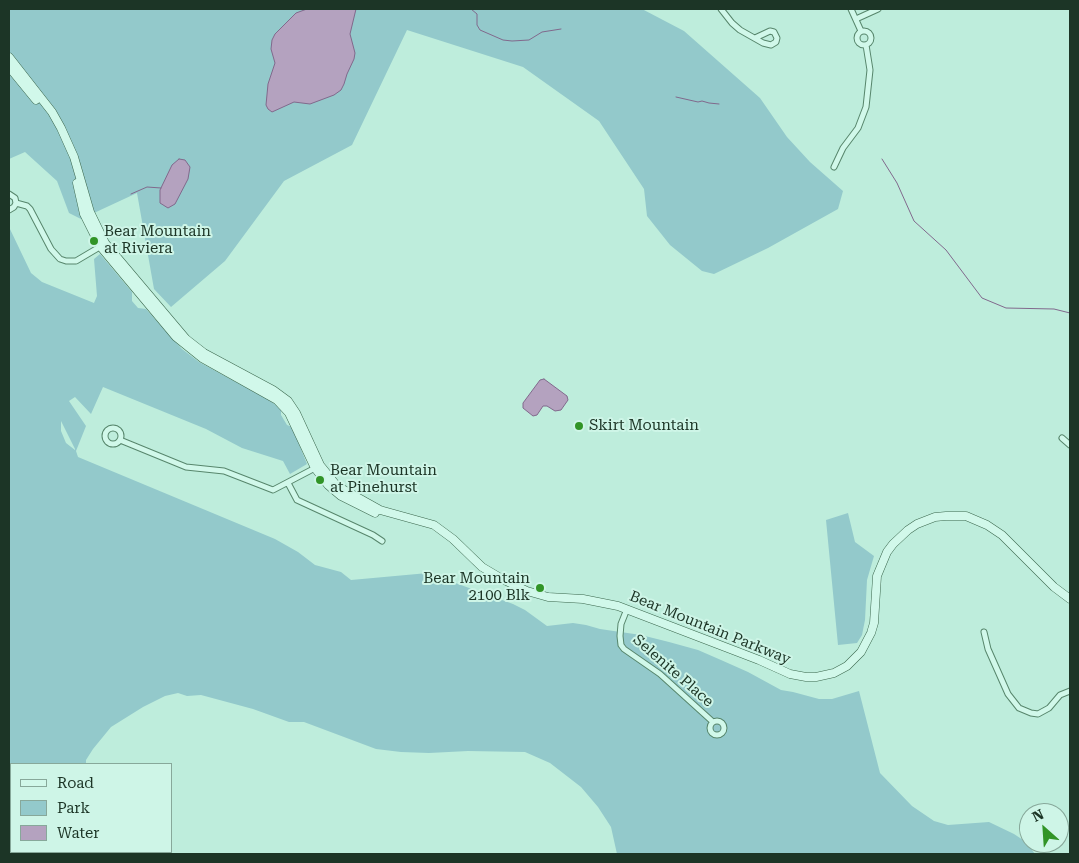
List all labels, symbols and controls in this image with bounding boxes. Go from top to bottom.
place label: Bear Mountain at Riviera [104,223,211,258]
marker: Bear Mountain at Riviera [88,235,100,247]
place label: Skirt Mountain [589,417,699,435]
marker: Skirt Mountain [573,420,585,432]
place label: Bear Mountain at Pinehurst [330,462,437,497]
marker: Bear Mountain at Pinehurst [314,474,326,486]
place label: Bear Mountain 2100 Blk [423,570,530,605]
marker: Bear Mountain 2100 Blk [534,582,546,594]
street label: Bear Mountain Parkway [627,587,793,669]
street label: Selenite Place [629,631,717,711]
legend [10,763,172,853]
text: Road [57,774,94,792]
text: Park [57,799,90,817]
north arrow [1019,803,1069,853]
text: N [1030,806,1046,825]
text: Water [57,824,99,842]

